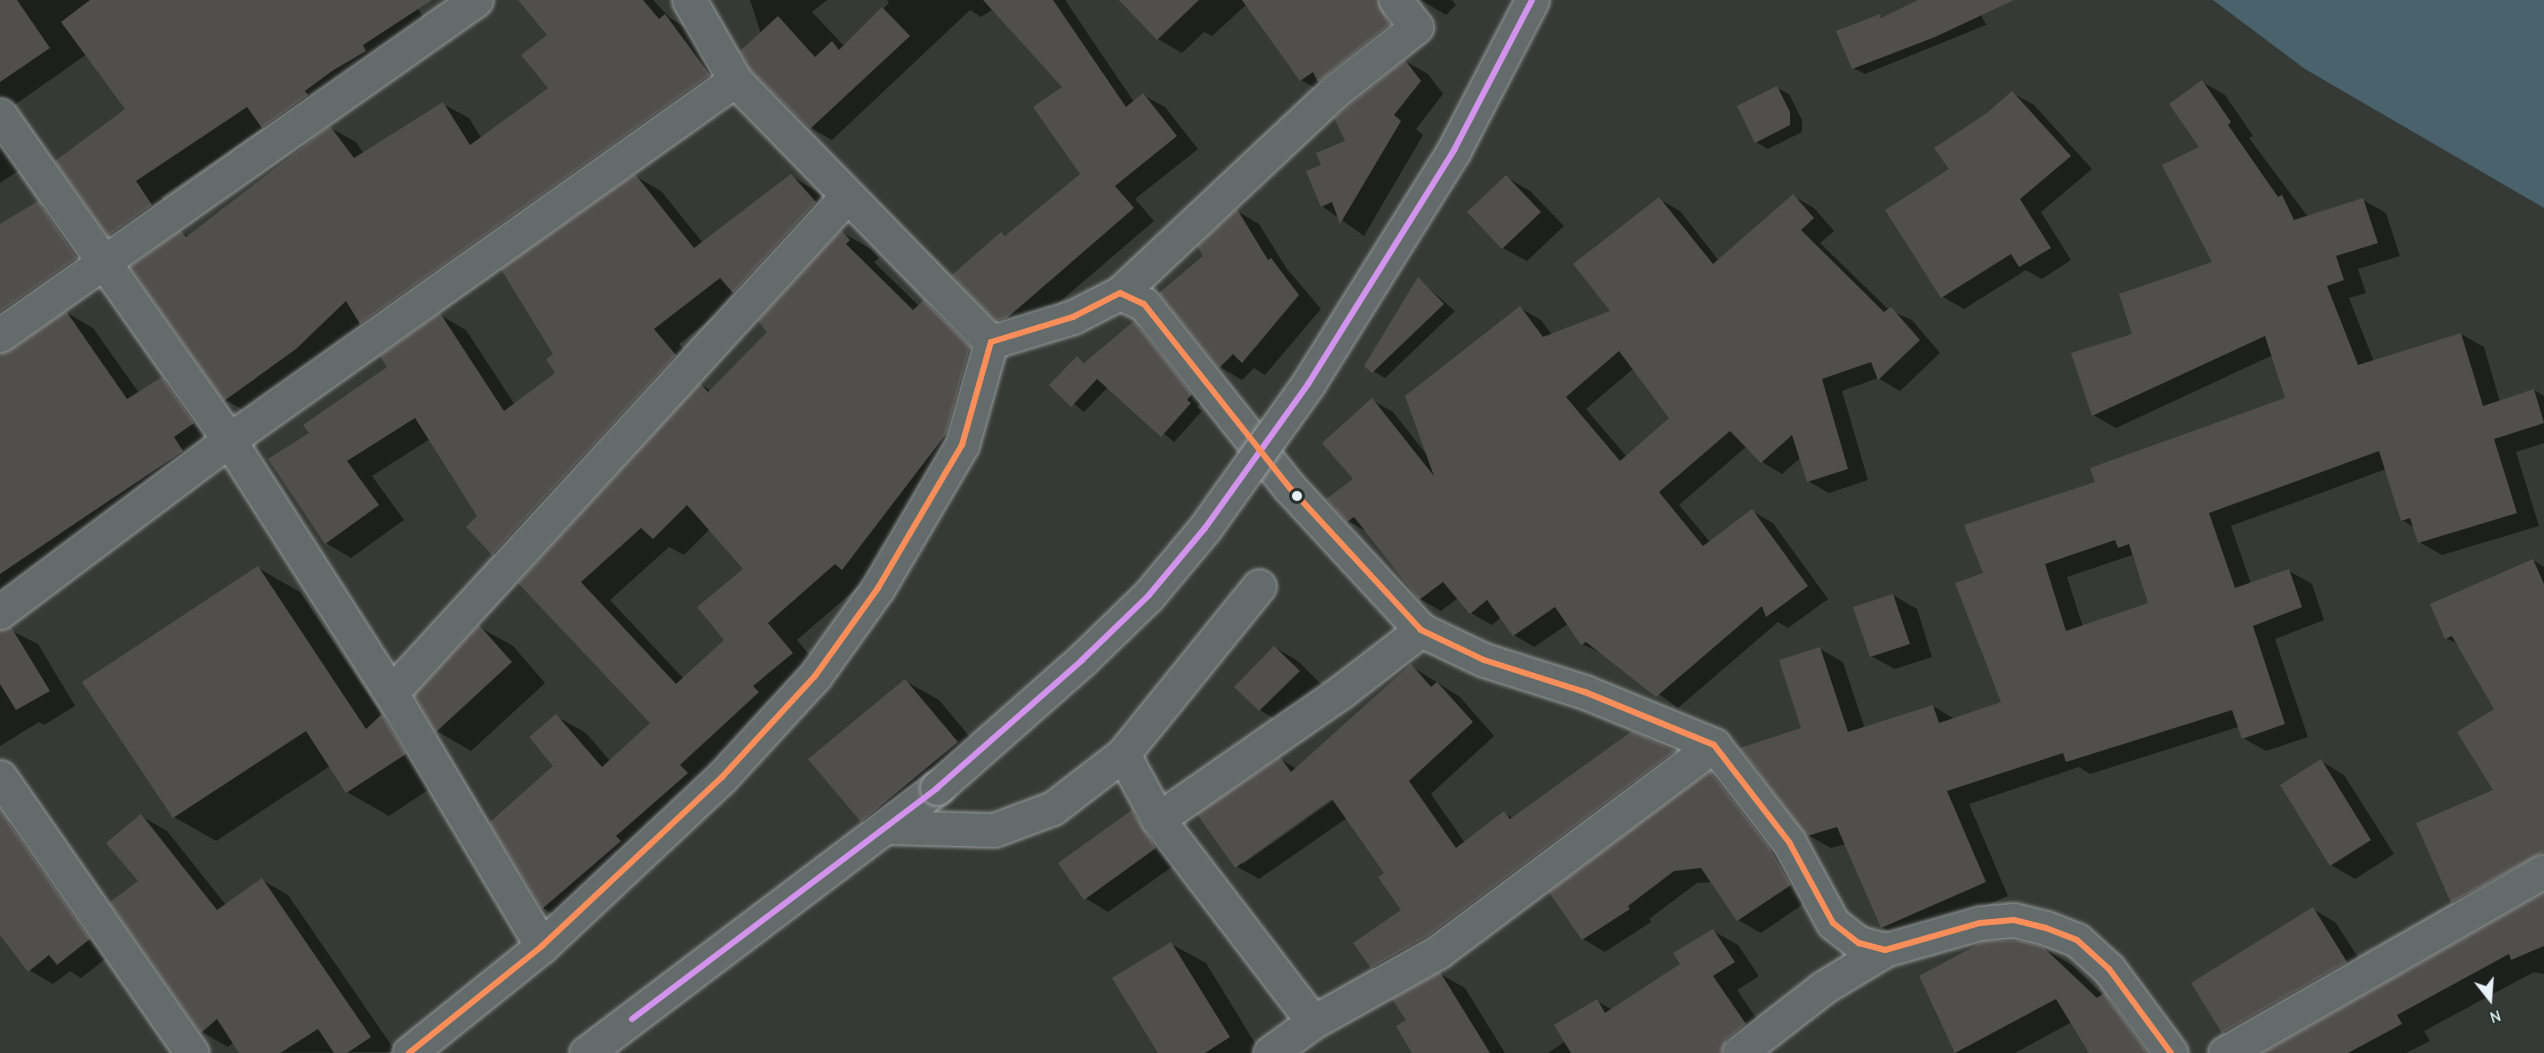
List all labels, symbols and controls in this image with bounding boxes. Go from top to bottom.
unlabelled marker [1291,490,1303,502]
north arrow [2460,969,2520,1029]
text: N [2488,1006,2503,1026]

